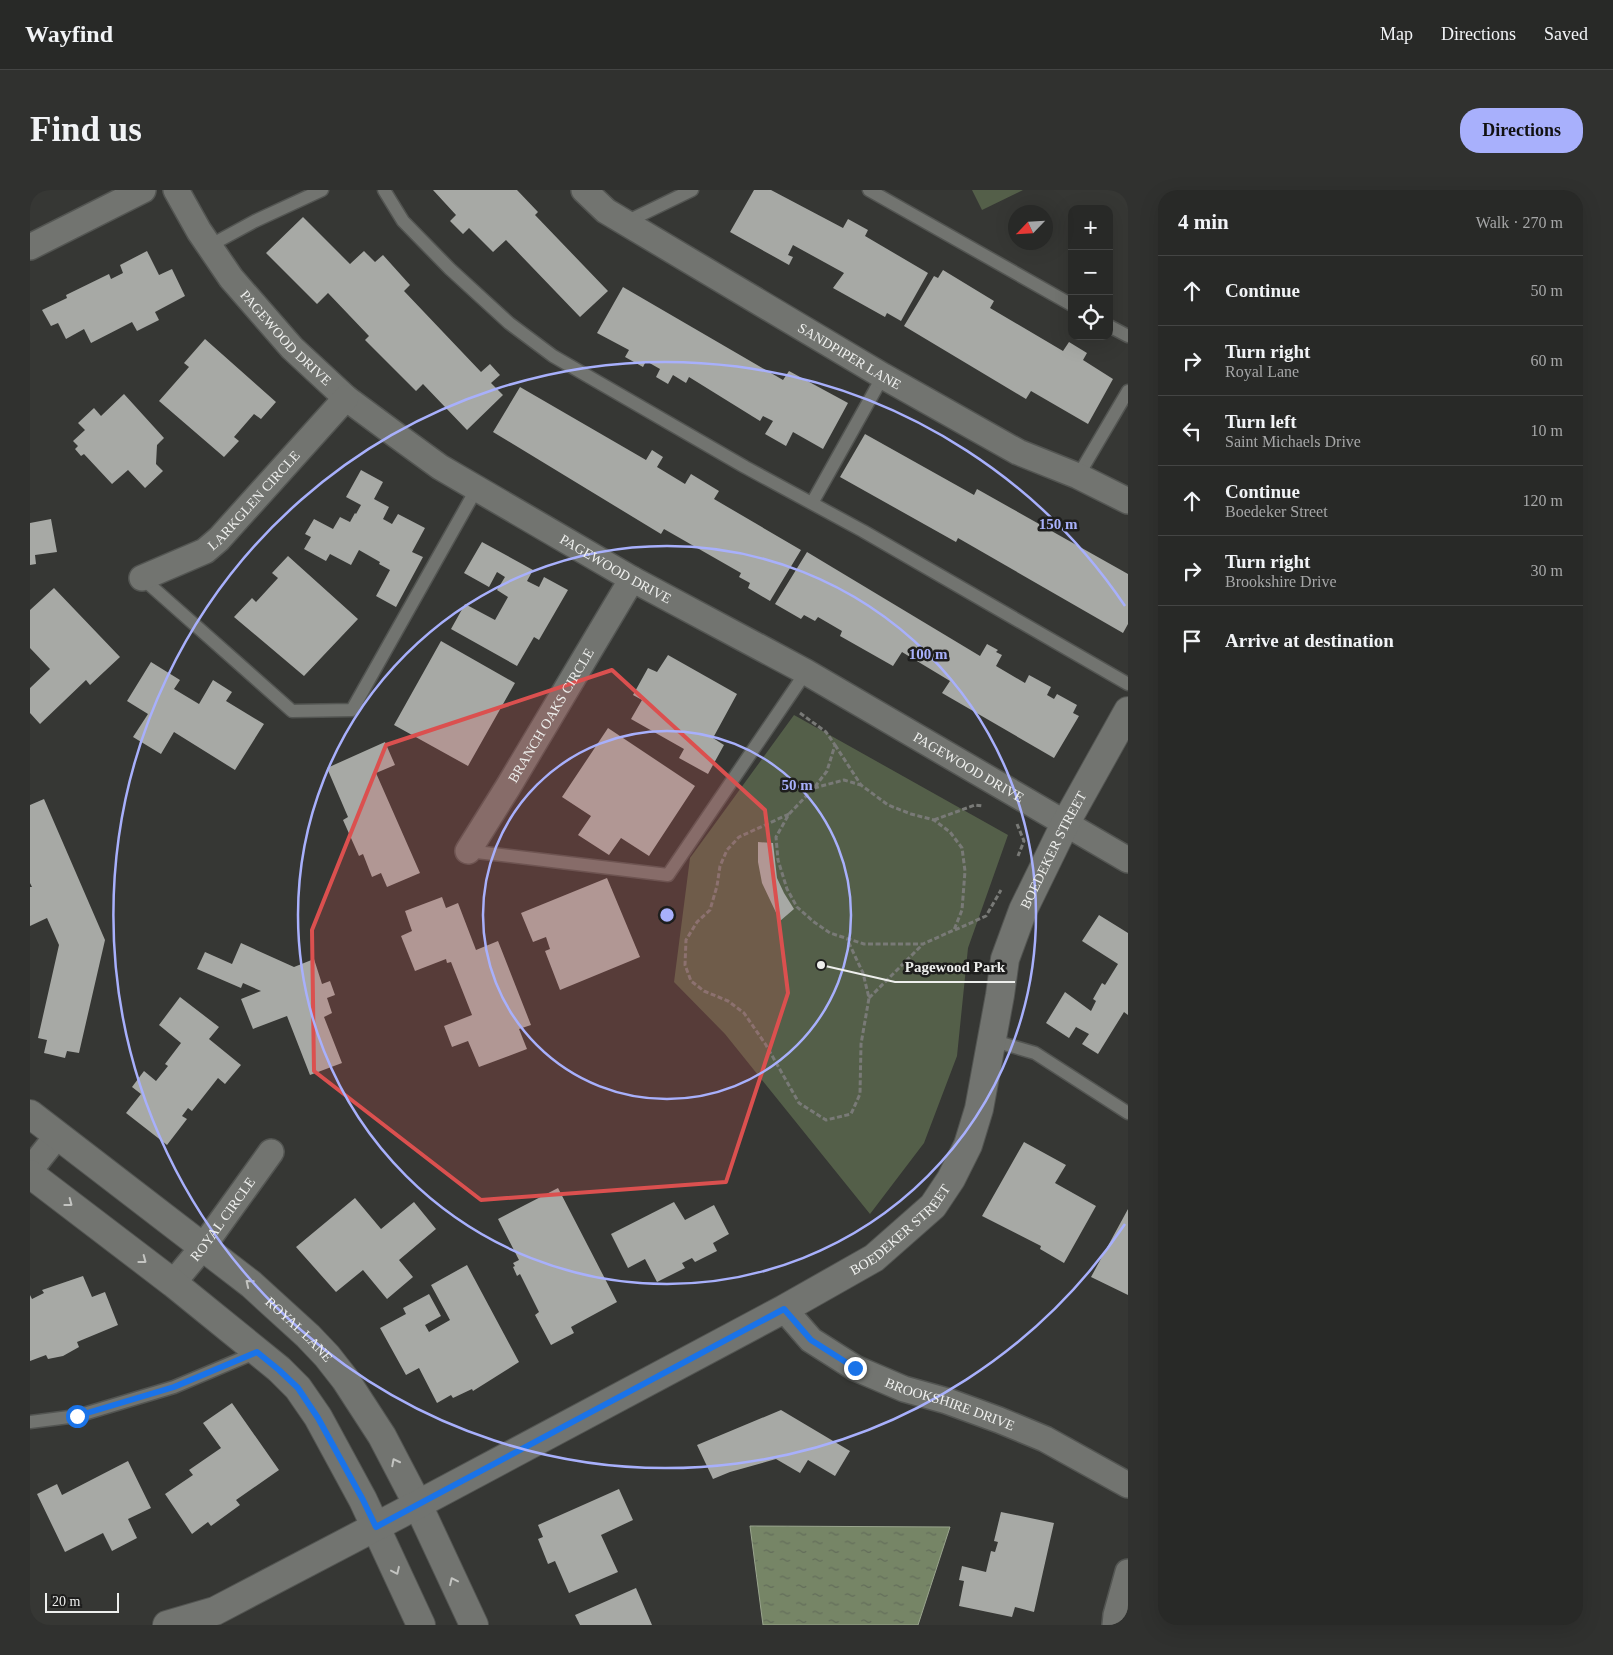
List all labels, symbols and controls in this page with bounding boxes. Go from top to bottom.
text: Wayfind [25,21,113,47]
text: Map [1380,24,1413,44]
text: Directions [1441,24,1516,44]
text: Saved [1544,24,1588,44]
button: Directions [1460,108,1583,153]
text: Find us [30,110,142,149]
north arrow [1008,205,1053,250]
map controls [1068,205,1113,340]
button: + [1068,205,1113,250]
text: 4 min [1178,210,1229,234]
text: Walk · 270 m [1476,214,1563,231]
button: − [1068,250,1113,295]
icon: ahead [1178,277,1206,305]
text: Continue [1225,280,1300,301]
text: 50 m [1531,282,1563,299]
street label: PAGEWOOD DRIVE [237,287,334,388]
button: locate [1068,295,1113,340]
street label: SANDPIPER LANE [795,320,904,393]
text: Turn right [1225,341,1310,362]
icon: right [1178,347,1206,375]
text: 60 m [1531,352,1563,369]
text: Royal Lane [1225,363,1299,380]
text: Turn left [1225,411,1297,432]
icon: left [1178,417,1206,445]
text: 10 m [1531,422,1563,439]
text: Saint Michaels Drive [1225,433,1361,450]
street label: LARKGLEN CIRCLE [205,448,303,553]
text: Continue [1225,481,1300,502]
icon: ahead [1178,487,1206,515]
text: 120 m [1523,492,1563,509]
text: Boedeker Street [1225,503,1328,520]
text: 150 m [1039,516,1078,532]
street label: PAGEWOOD DRIVE [557,532,674,607]
text: Turn right [1225,551,1310,572]
icon: right [1178,557,1206,585]
text: 30 m [1531,562,1563,579]
text: Brookshire Drive [1225,573,1337,590]
icon: arrive [1178,627,1206,655]
text: Arrive at destination [1225,630,1394,651]
street label: BRANCH OAKS CIRCLE [505,646,597,785]
text: 100 m [909,646,948,662]
street label: PAGEWOOD DRIVE [911,729,1026,806]
text: 50 m [781,777,813,793]
street label: BOEDEKER STREET [1018,789,1090,911]
centre of rings [658,906,676,924]
callout: Pagewood Park [895,952,1015,982]
text: Pagewood Park [905,959,1006,975]
street label: ROYAL CIRCLE [188,1175,258,1264]
street label: BOEDEKER STREET [848,1181,954,1278]
one-way arrow [63,1198,72,1206]
one-way arrow [137,1255,146,1263]
one-way arrow [246,1281,255,1289]
street label: ROYAL LANE [262,1294,336,1365]
route end [844,1357,867,1380]
street label: BROOKSHIRE DRIVE [883,1375,1017,1434]
route start [66,1405,89,1428]
one-way arrow [391,1458,401,1467]
one-way arrow [390,1566,400,1575]
one-way arrow [449,1577,459,1586]
scale bar [45,1590,119,1613]
text: 20 m [52,1594,80,1609]

